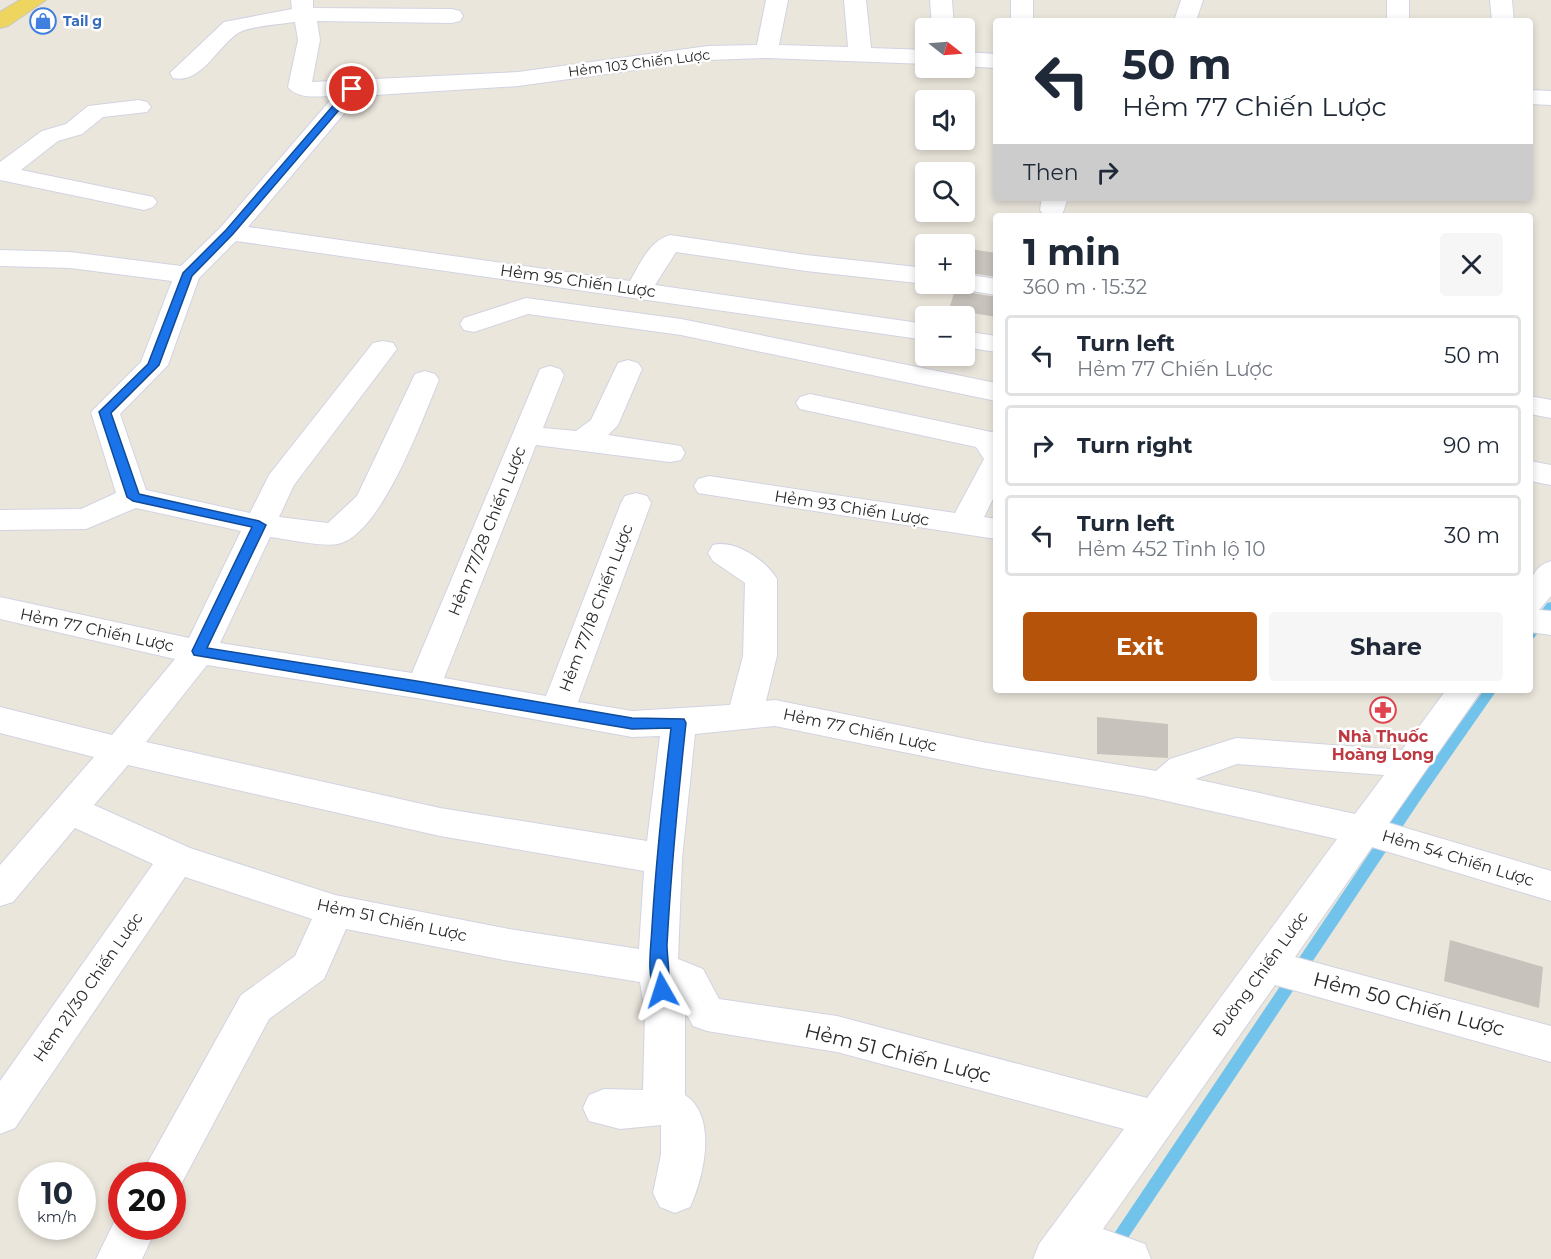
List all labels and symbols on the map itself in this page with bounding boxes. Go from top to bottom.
shop icon: Tail g [28,6,58,36]
place label: Tail g [63,12,102,30]
north arrow [915,18,975,78]
street label: Hẻm 103 Chiến Lược [567,45,711,81]
pin [326,63,377,114]
street label: Hẻm 95 Chiến Lược [499,261,657,301]
street label: Hẻm 77/28 Chiến Lược [444,444,530,618]
street label: Hẻm 93 Chiến Lược [773,486,931,530]
street label: Hẻm 77/18 Chiến Lược [555,521,637,695]
street label: Hẻm 77 Chiến Lược [18,604,176,656]
pharmacy icon: Nhà Thuốc Hoàng Long [1368,695,1398,725]
street label: Hẻm 77 Chiến Lược [781,704,939,756]
place label: Nhà Thuốc Hoàng Long [1332,727,1434,764]
street label: Hẻm 54 Chiến Lược [1380,826,1536,890]
street label: Hẻm 51 Chiến Lược [315,895,469,945]
street label: Đường Chiến Lược [1208,908,1312,1040]
street label: Hẻm 21/30 Chiến Lược [29,909,147,1065]
position arrow [630,958,694,1022]
street label: Hẻm 50 Chiến Lược [1311,967,1507,1041]
street label: Hẻm 51 Chiến Lược [802,1018,994,1088]
speed limit sign: 20 [108,1162,186,1240]

